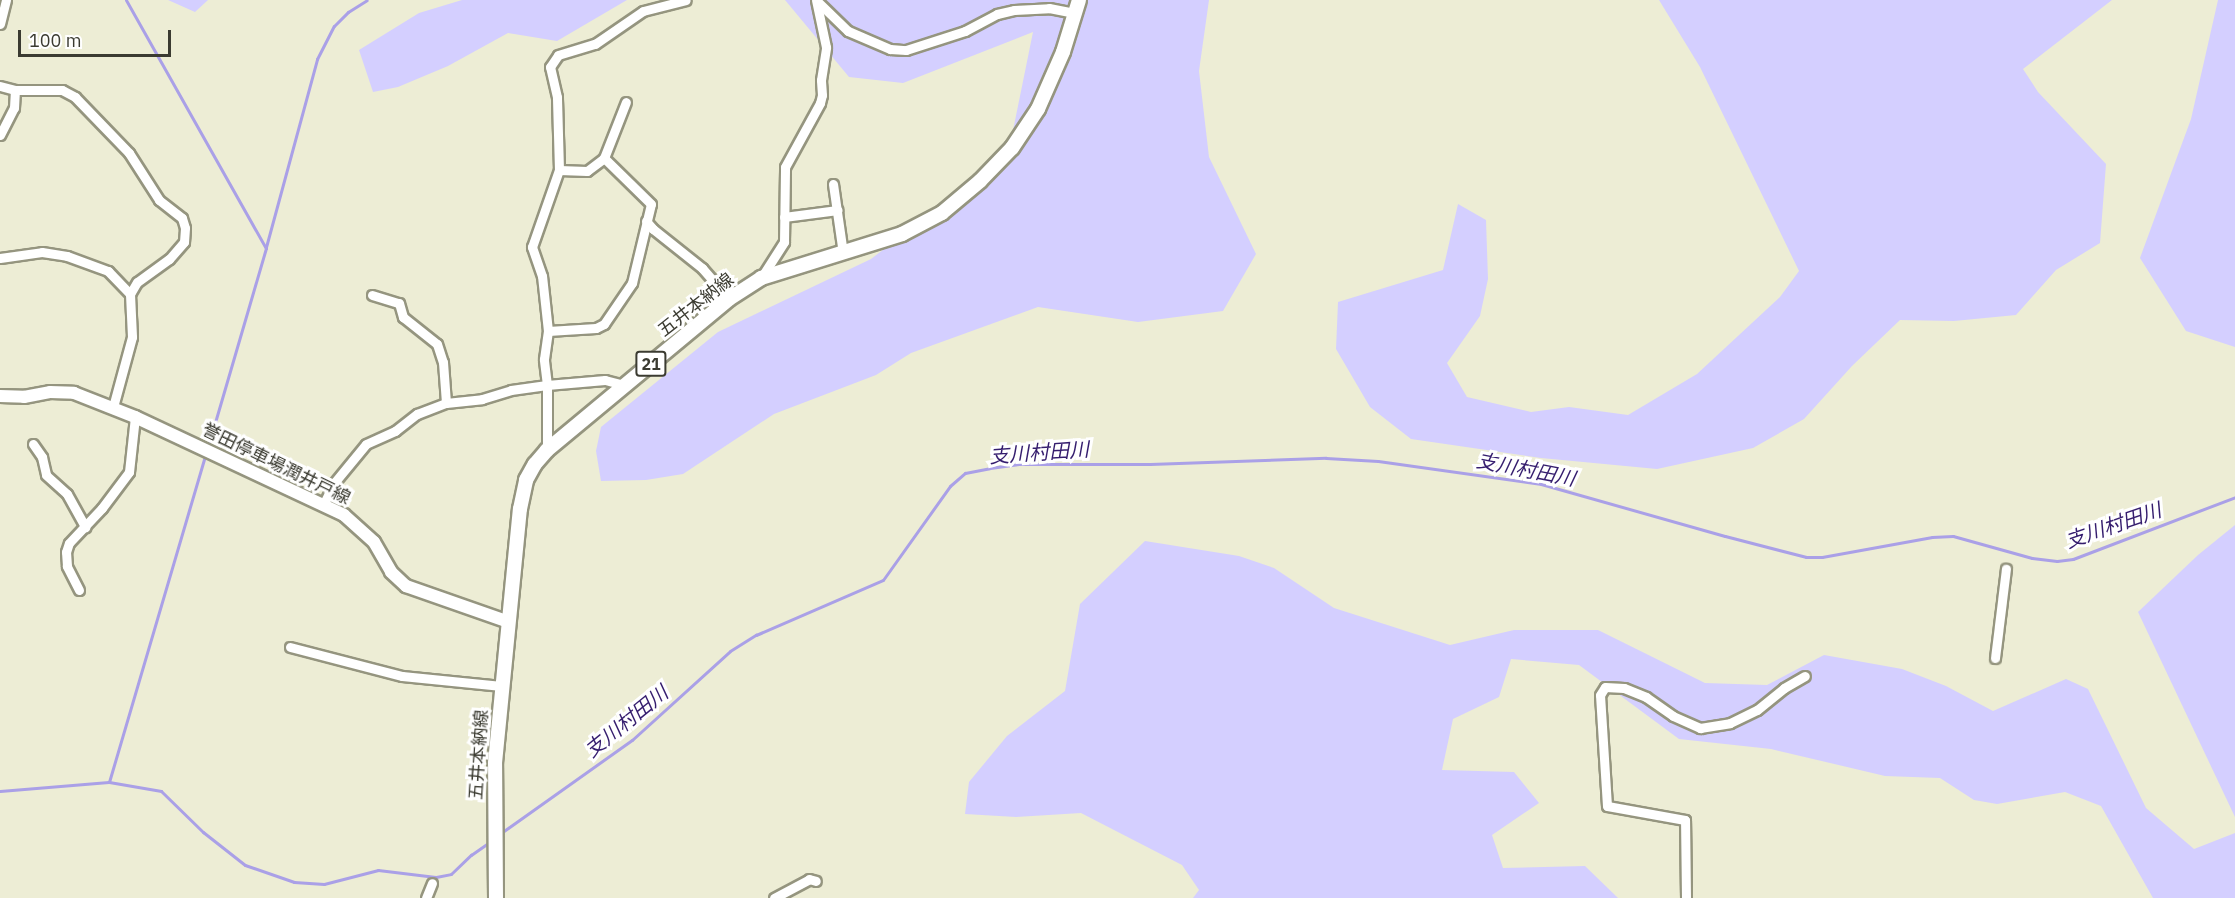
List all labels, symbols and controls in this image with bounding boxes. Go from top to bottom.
scale bar [21,18,174,56]
text: 100 m [29,29,81,52]
street label: 五井本納線 [654,269,738,341]
road number: 21 [634,351,668,377]
street label: 誉田停車場潤井戸線 [198,419,354,509]
water label: 支川村田川 [988,437,1090,467]
water label: 支川村田川 [1475,448,1577,490]
water label: 支川村田川 [2062,497,2164,553]
water label: 支川村田川 [580,680,672,762]
street label: 五井本納線 [465,709,493,801]

